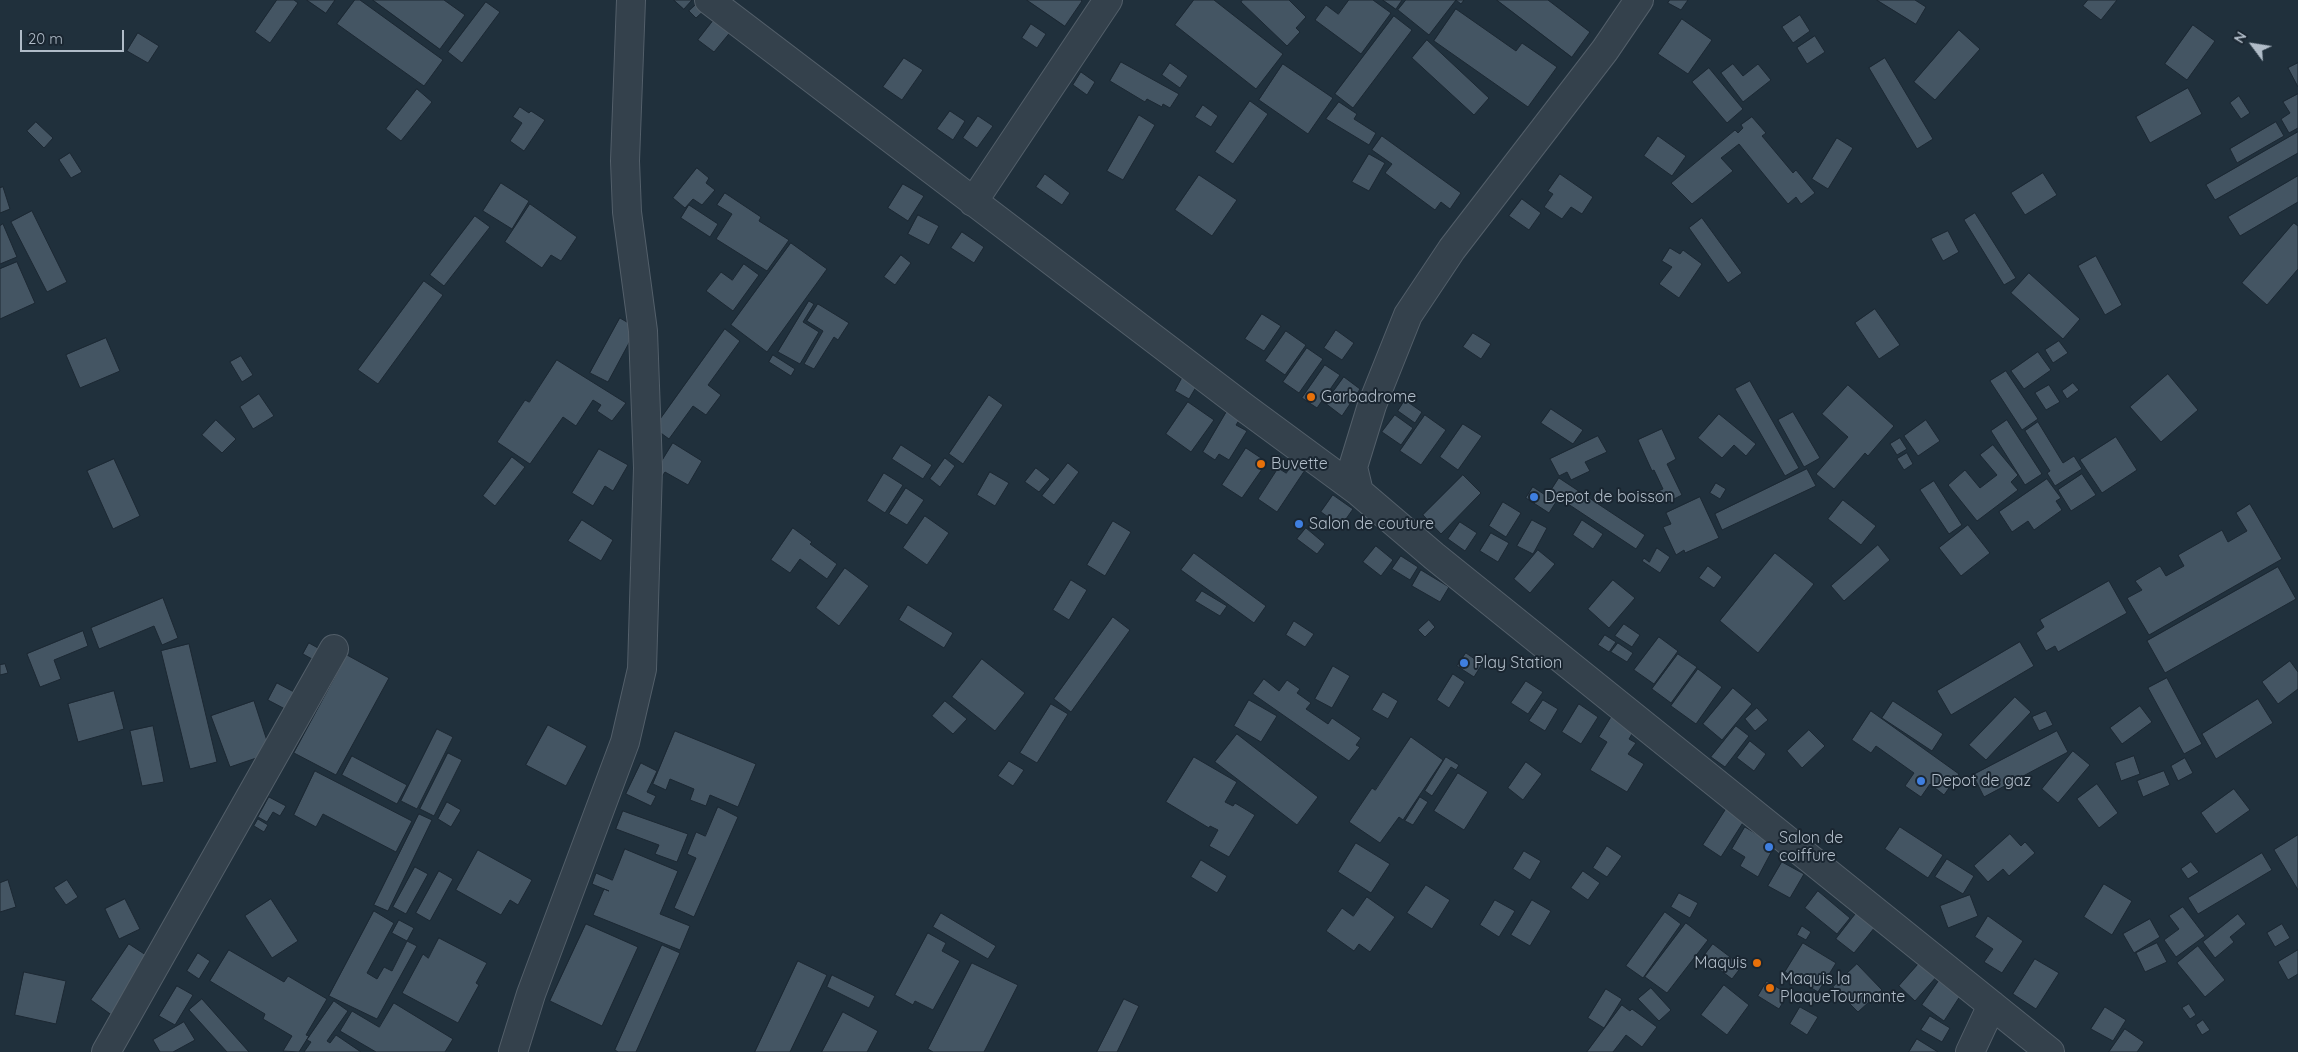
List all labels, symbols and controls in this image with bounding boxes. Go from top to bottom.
scale bar [22,20,126,52]
north arrow [2228,20,2278,70]
text: N [2230,28,2251,46]
text: 20 m [28,29,63,48]
place label: Garbadrome [1321,387,1416,407]
marker: Garbadrome [1305,391,1317,403]
place label: Buvette [1271,454,1328,474]
marker: Buvette [1255,458,1267,470]
place label: Depot de boisson [1544,487,1674,507]
marker: Depot de boisson [1528,491,1540,503]
place label: Salon de couture [1309,514,1434,534]
marker: Salon de couture [1293,518,1305,530]
place label: Play Station [1474,653,1562,673]
marker: Play Station [1458,657,1470,669]
place label: Depot de gaz [1931,771,2031,791]
marker: Depot de gaz [1915,775,1927,787]
place label: Salon de coiffure [1779,828,1843,866]
marker: Salon de coiffure [1763,841,1775,853]
place label: Maquis [1694,953,1747,973]
marker: Maquis [1751,957,1763,969]
place label: Maquis la PlaqueTournante [1780,969,1905,1007]
marker: Maquis la PlaqueTournante [1764,982,1776,994]

